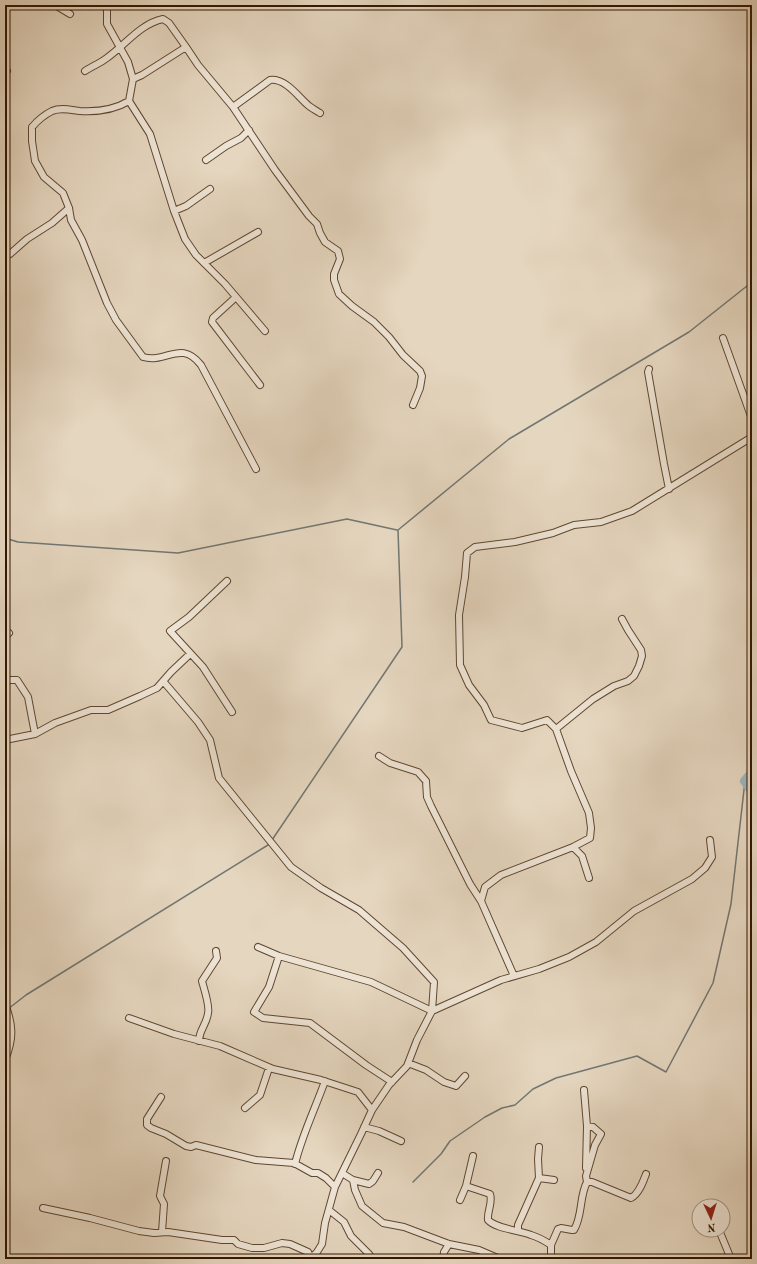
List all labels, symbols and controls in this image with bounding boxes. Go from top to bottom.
north arrow [691,1198,731,1238]
text: N [706,1221,716,1232]

